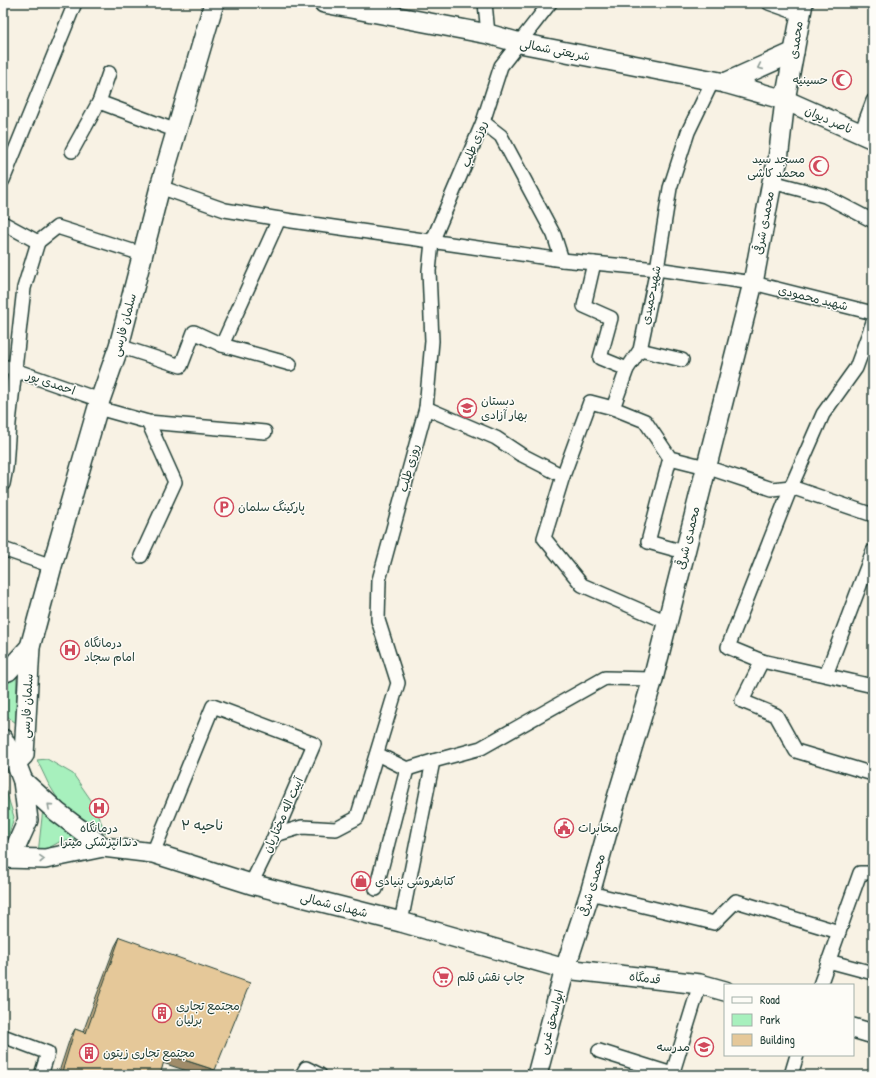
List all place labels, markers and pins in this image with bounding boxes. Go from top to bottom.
mosque icon: حسینیه [831,69,853,91]
place label: حسینیه [793,71,828,88]
place label: مسجد سید محمد کاشی [747,150,805,181]
mosque icon: مسجد سید محمد کاشی [808,155,830,177]
place label: دبستان بهار آزادی [481,392,527,423]
school or university icon: دبستان بهار آزادی [456,397,478,419]
parking icon: پارکینگ سلمان [213,496,235,518]
place label: پارکینگ سلمان [238,498,305,515]
place label: درمانگاه امام سجاد [84,634,135,666]
hospital icon: درمانگاه امام سجاد [59,639,81,661]
hospital icon: درمانگاه دندانپزشکی میترا [88,797,110,819]
public building icon: مخابرات [553,817,575,839]
place label: درمانگاه دندانپزشکی میترا [60,819,138,850]
place label: مخابرات [578,819,618,836]
shop icon: کتابفروشی بنیادی [350,870,372,892]
place label: کتابفروشی بنیادی [375,872,456,889]
supermarket icon: چاپ نقش قلم [432,966,454,988]
place label: چاپ نقش قلم [457,968,525,986]
place label: مجتمع تجاری برلیان [176,997,240,1028]
building icon: مجتمع تجاری برلیان [151,1002,173,1024]
school or university icon: مدرسه [693,1036,715,1058]
place label: مدرسه [657,1038,690,1055]
building icon: مجتمع تجاری زیتون [78,1042,100,1064]
place label: مجتمع تجاری زیتون [103,1044,195,1062]

